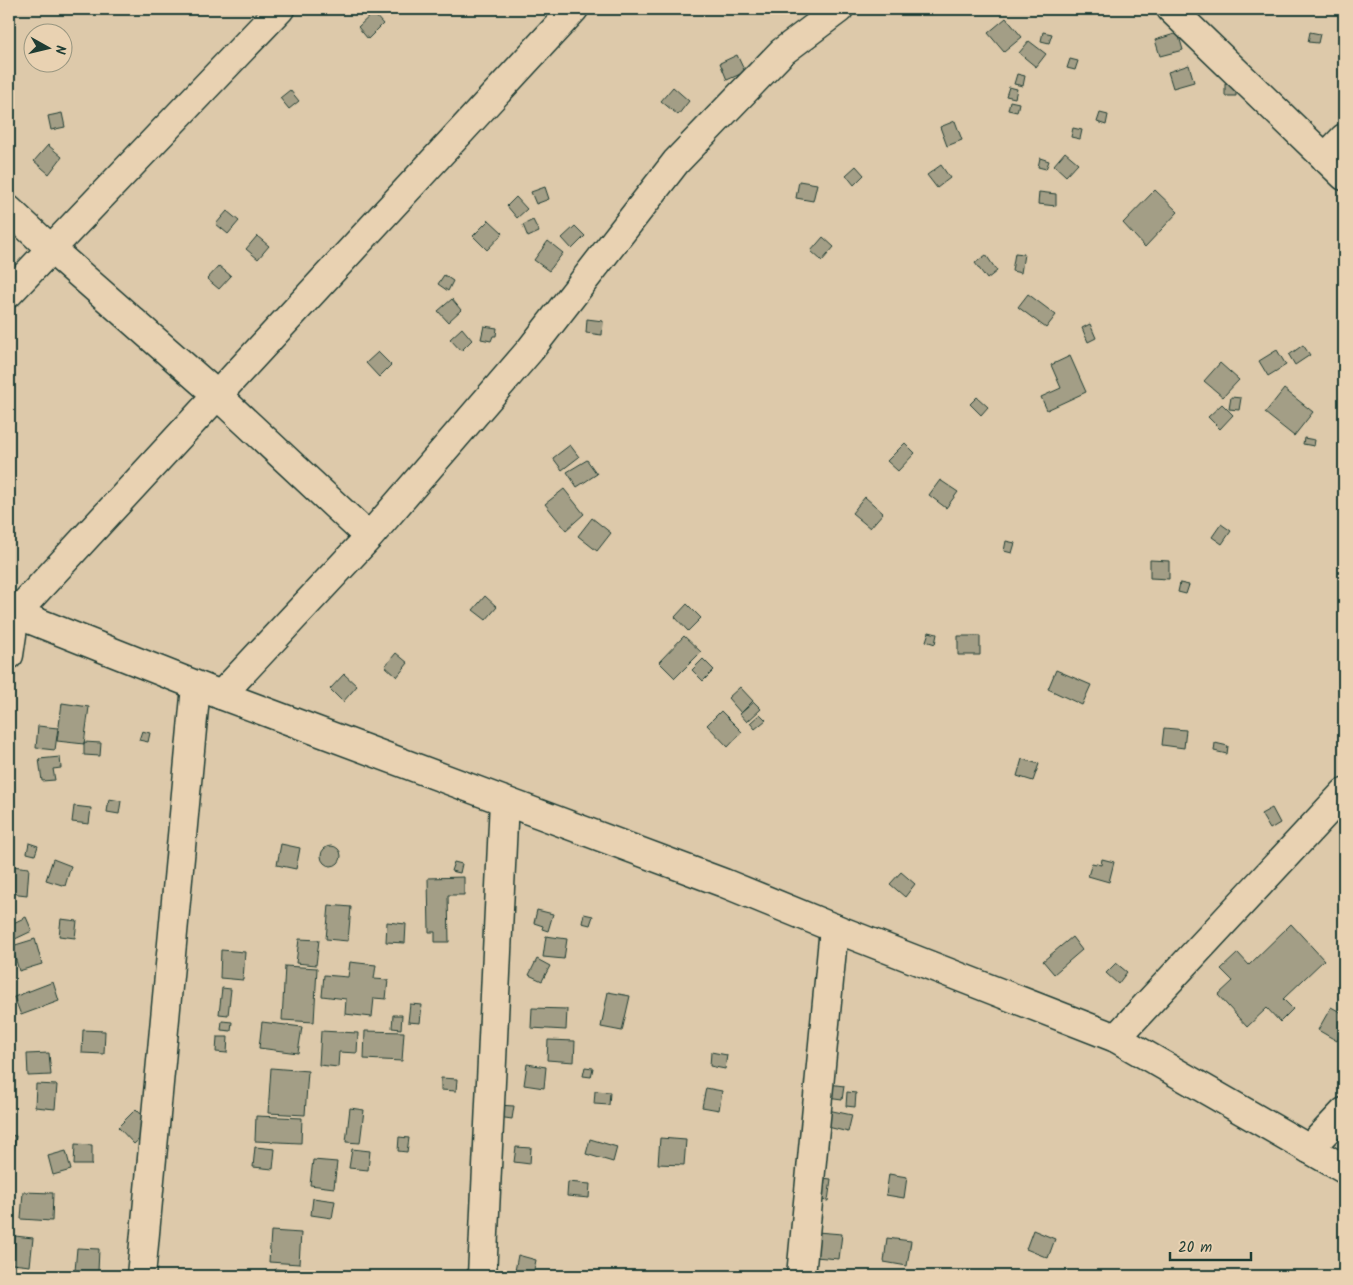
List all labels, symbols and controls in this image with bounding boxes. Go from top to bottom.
north arrow [22,22,72,72]
text: N [48,44,71,56]
scale bar [1170,1230,1252,1262]
text: 20 m [1178,1236,1212,1260]

